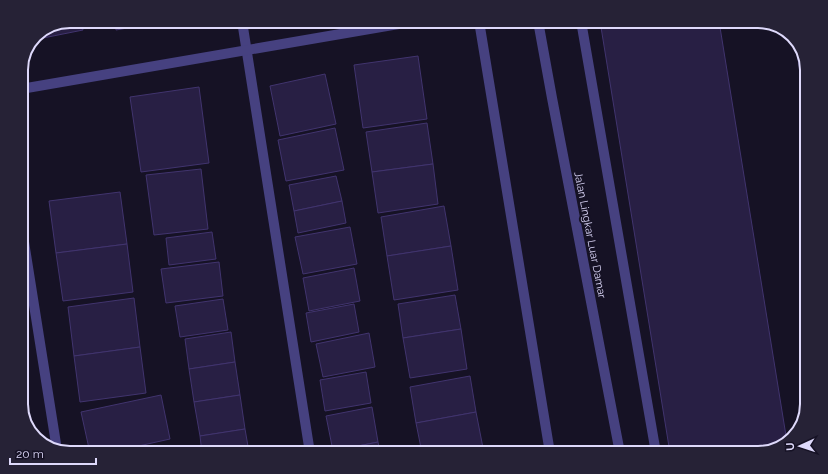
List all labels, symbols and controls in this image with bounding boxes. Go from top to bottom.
street label: Jalan Lingkar Luar Damar [571,171,609,300]
north arrow [780,426,820,466]
scale bar [10,440,96,466]
text: U [784,442,797,451]
text: 20 m [16,447,44,461]

